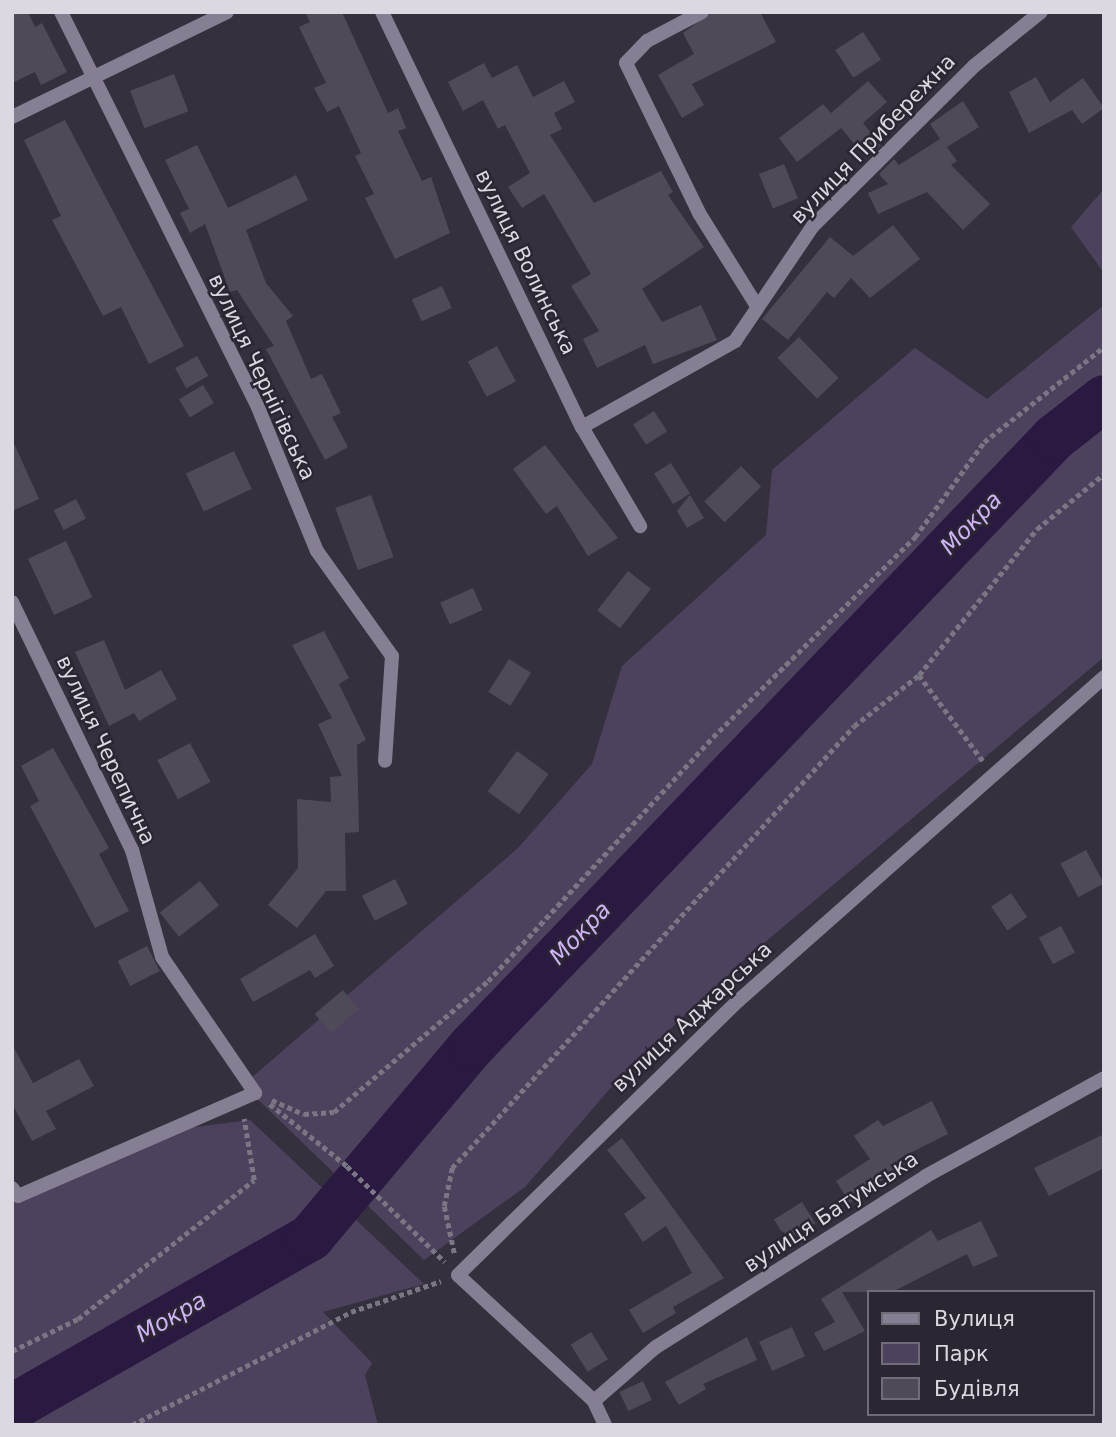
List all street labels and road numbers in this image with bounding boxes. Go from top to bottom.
street label: вулиця Прибережна [785,49,961,229]
street label: вулиця Волинська [470,165,582,359]
street label: вулиця Чернігівська [203,270,321,484]
street label: вулиця Черепична [51,652,161,848]
street label: вулиця Аджарська [607,937,777,1097]
street label: вулиця Батумська [739,1146,923,1278]

